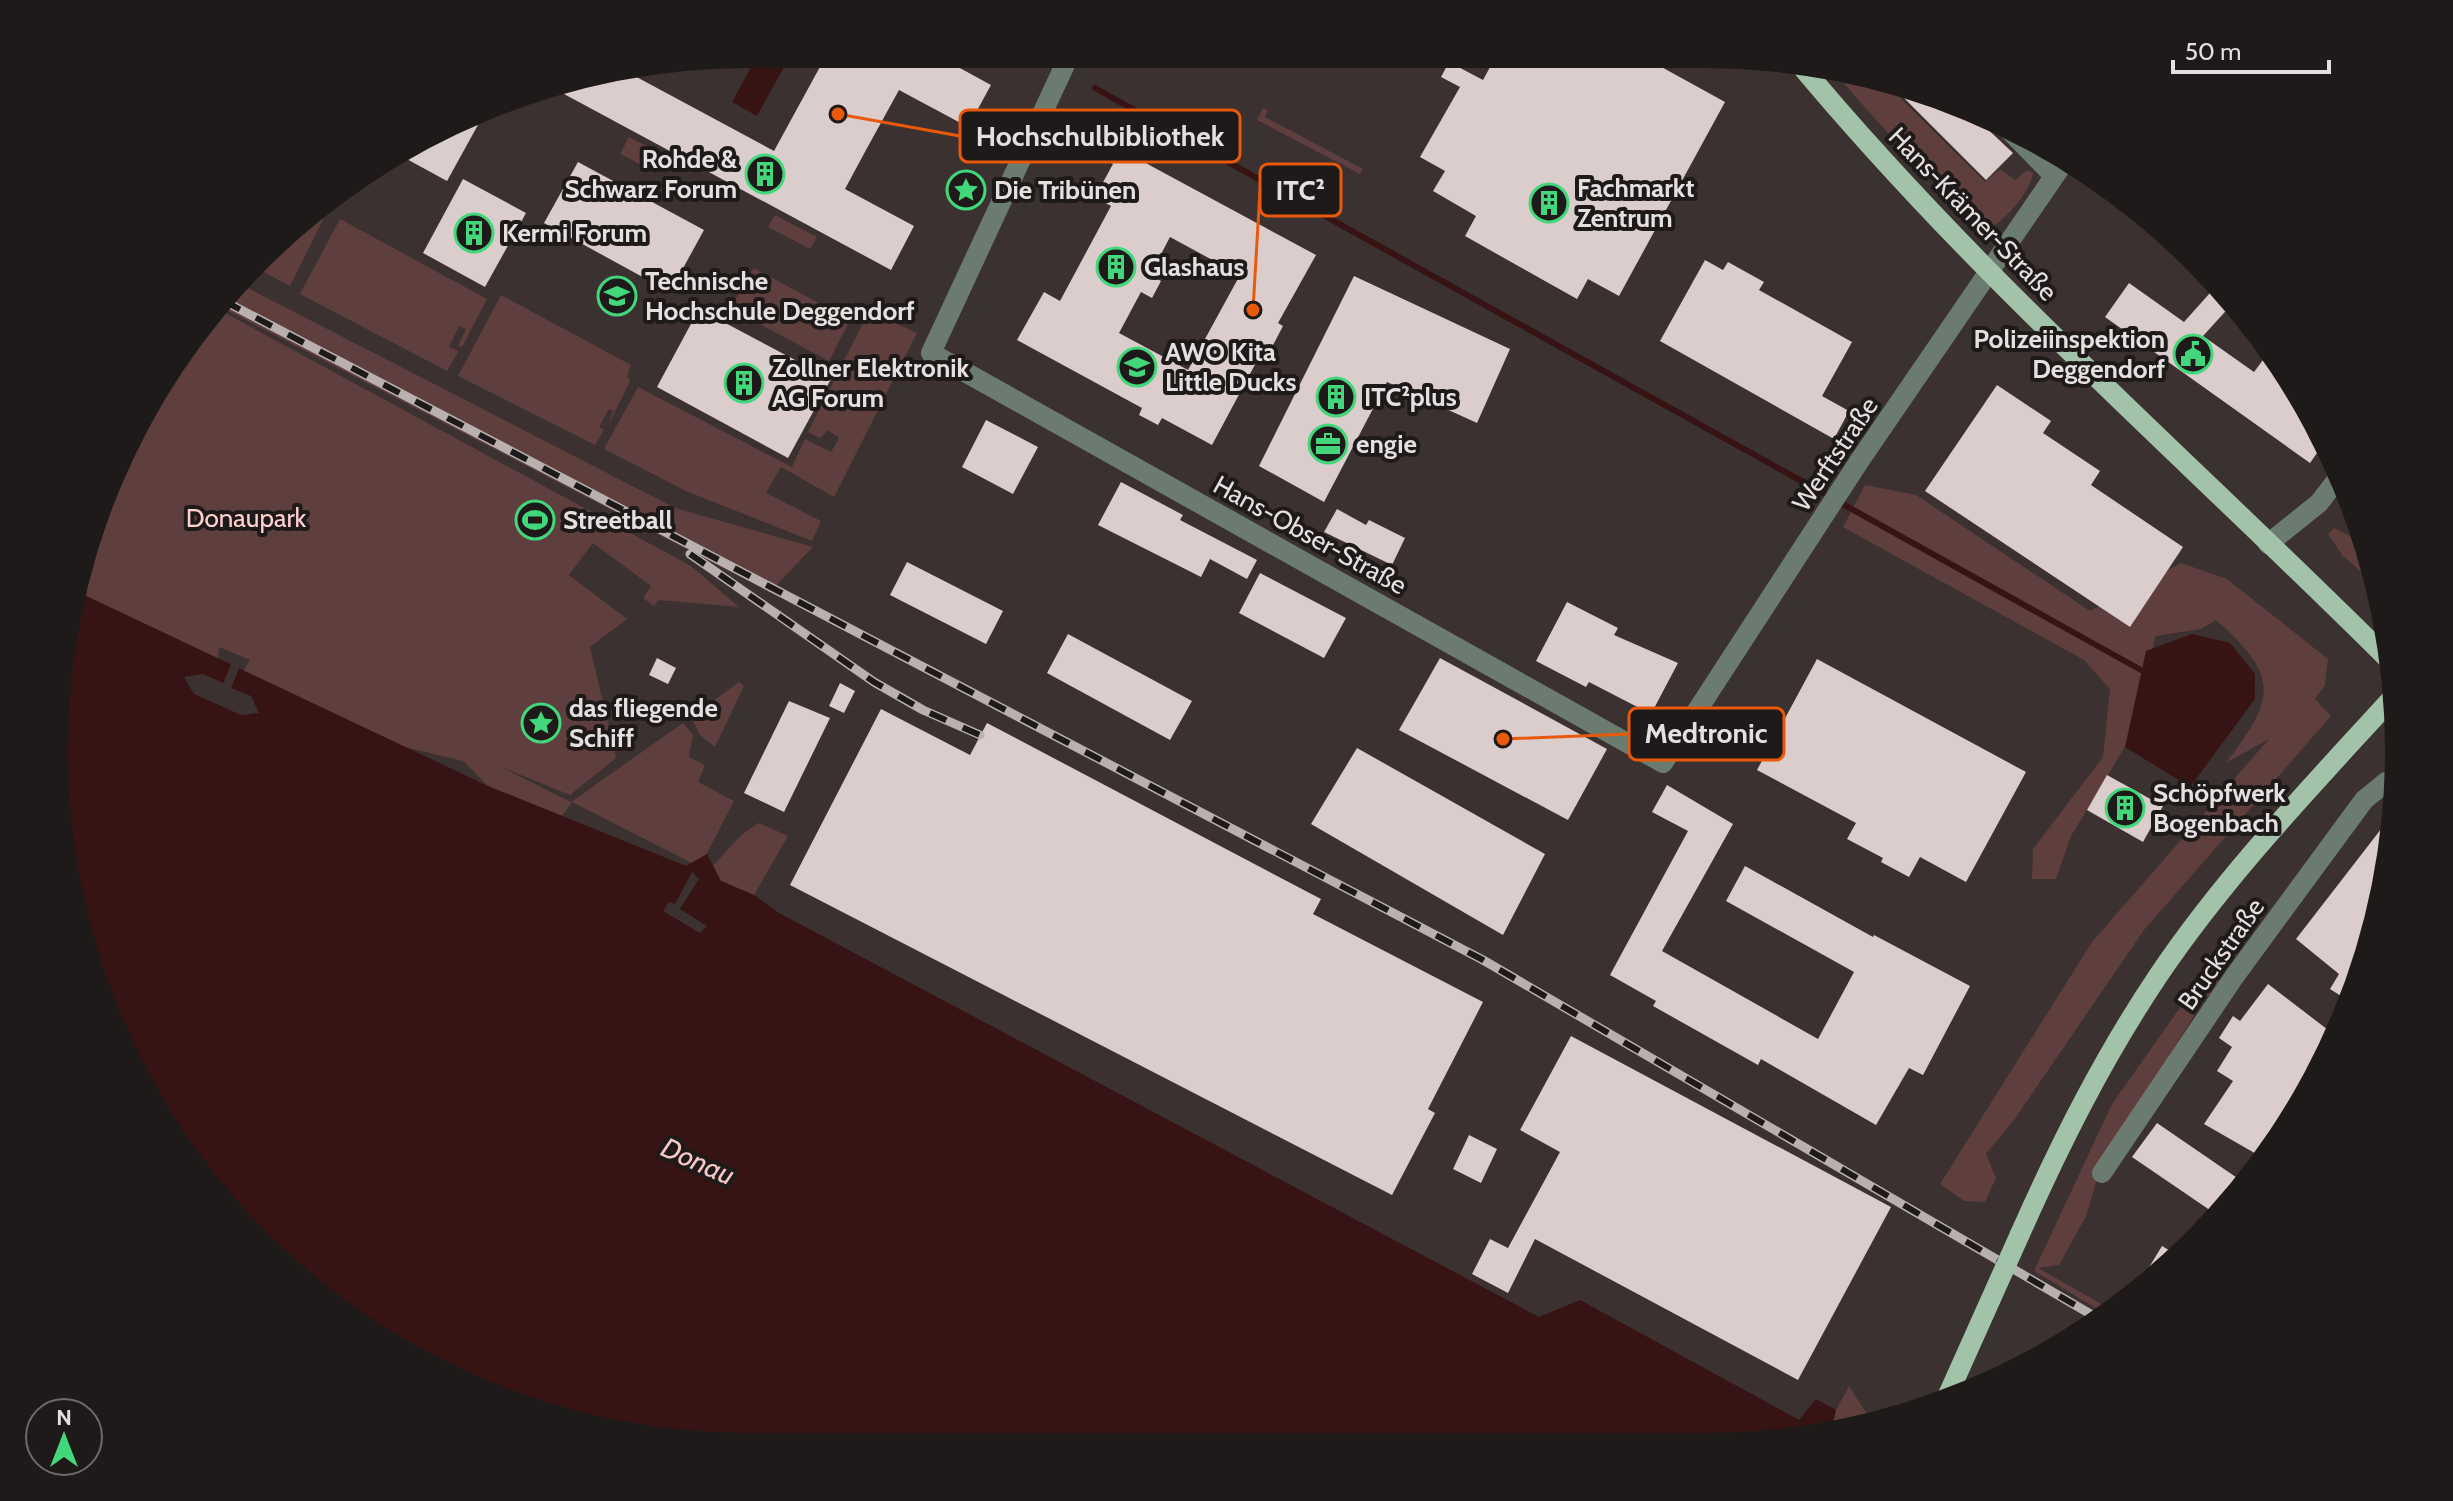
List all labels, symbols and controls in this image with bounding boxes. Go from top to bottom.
scale bar [2173,24,2329,74]
text: 50 m [2185,37,2241,66]
callout: Hochschulbibliothek [960,110,1240,162]
text: Hochschulbibliothek [976,119,1225,153]
street label: Hans-Krämer-Straße [1882,121,2064,307]
place label: Rohde & Schwarz Forum [565,143,738,205]
building icon: Rohde & Schwarz Forum [744,153,786,195]
callout: ITC² [1260,164,1341,216]
place icon: Die Tribünen [945,169,987,211]
place label: Fachmarkt Zentrum [1577,172,1694,234]
text: ITC² [1275,173,1325,207]
place label: Die Tribünen [994,174,1136,206]
building icon: Fachmarkt Zentrum [1528,182,1570,224]
building icon: Kermi Forum [453,212,495,254]
place label: Kermi Forum [502,217,647,249]
building icon: Glashaus [1095,246,1137,288]
place label: Glashaus [1144,251,1244,283]
place label: Technische Hochschule Deggendorf [645,265,915,327]
school or university icon: Technische Hochschule Deggendorf [596,275,638,317]
place label: Polizeiinspektion Deggendorf [1973,323,2165,385]
public building icon: Polizeiinspektion Deggendorf [2172,333,2214,375]
place label: AWO Kita Little Ducks [1165,336,1296,398]
school or university icon: AWO Kita Little Ducks [1116,346,1158,388]
place label: Zollner Elektronik AG Forum [772,352,969,414]
building icon: Zollner Elektronik AG Forum [723,362,765,404]
building icon: ITC²plus [1315,376,1357,418]
place label: ITC²plus [1364,381,1457,413]
street label: Werftstraße [1785,391,1885,517]
office icon: engie [1307,423,1349,465]
place label: engie [1356,428,1417,460]
street label: Hans-Obser-Straße [1208,469,1412,601]
sports icon: Streetball [514,499,556,541]
park label: Donaupark [186,502,307,534]
place label: Streetball [563,504,672,536]
place label: das fliegende Schiff [569,692,718,754]
place icon: das fliegende Schiff [520,702,562,744]
callout: Medtronic [1629,708,1784,760]
text: Medtronic [1645,716,1768,750]
place label: Schöpfwerk Bogenbach [2153,777,2286,839]
building icon: Schöpfwerk Bogenbach [2104,787,2146,829]
street label: Bruckstraße [2171,892,2271,1016]
water label: Donau [656,1130,740,1192]
north arrow [24,1397,104,1477]
text: N [56,1404,72,1431]

